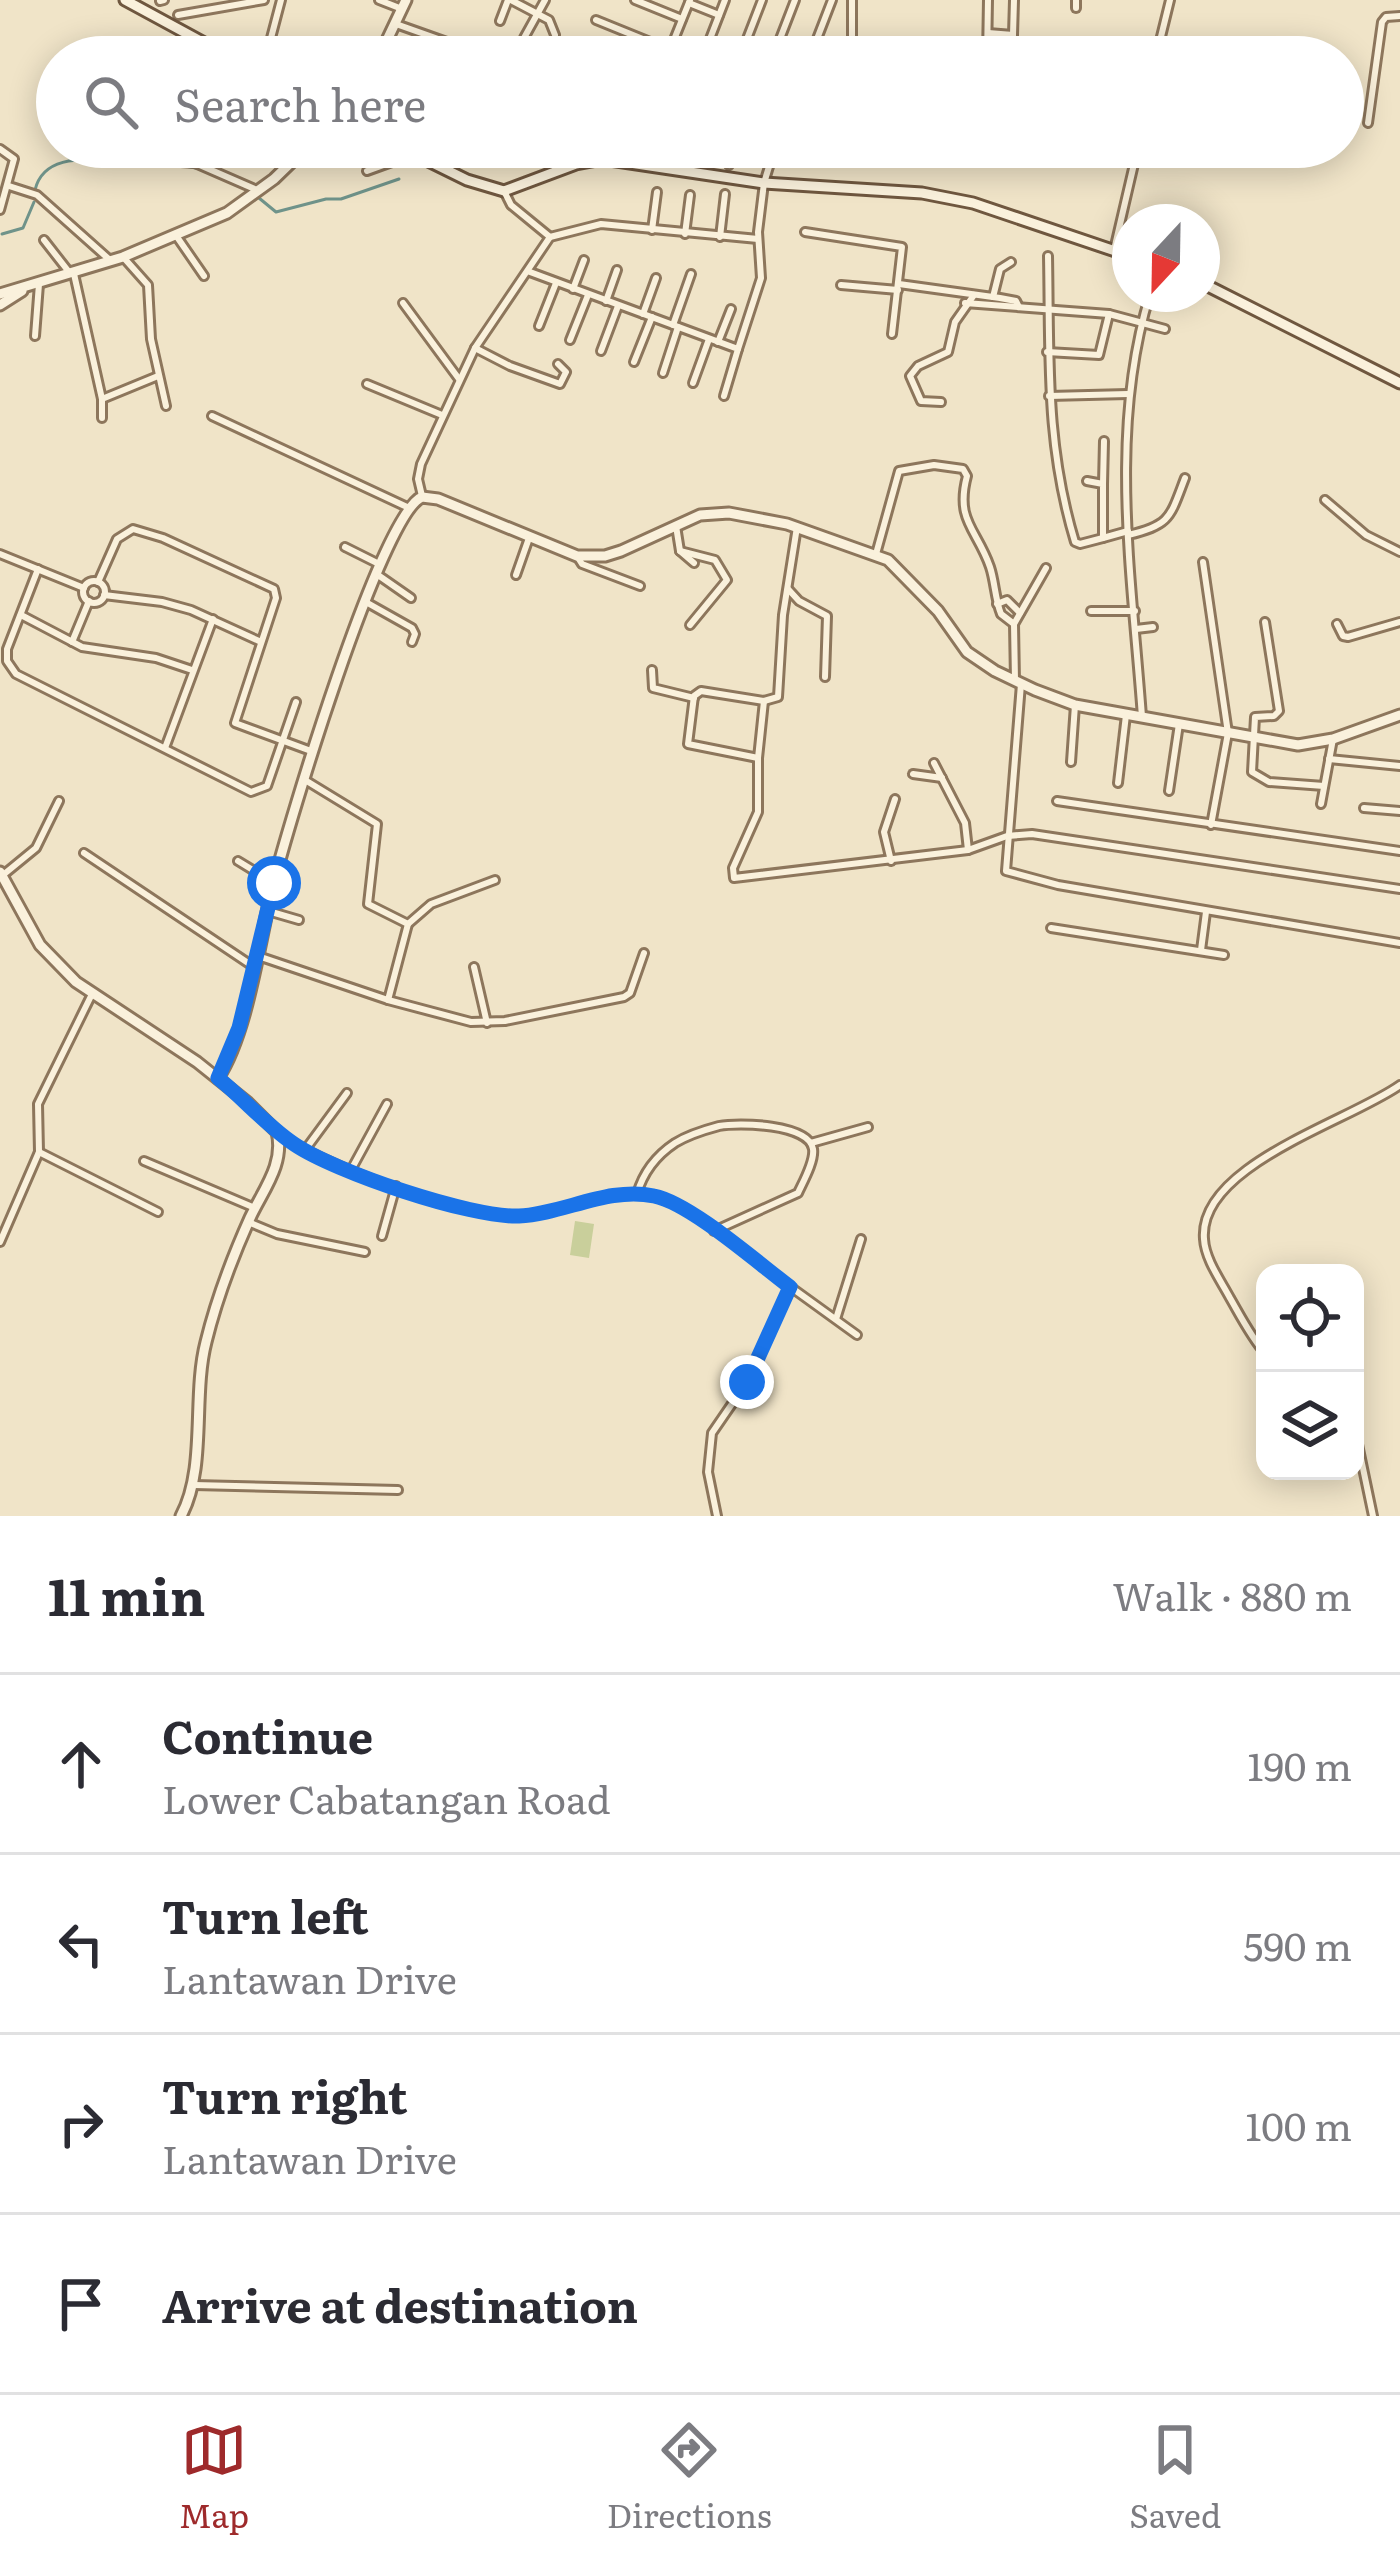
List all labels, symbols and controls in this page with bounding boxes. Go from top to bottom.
search box [36,36,1364,168]
icon: search [78,69,144,135]
text: Search here [174,69,426,136]
north arrow [1112,204,1220,312]
route start [247,856,301,910]
map controls [1256,1264,1364,1480]
button: locate [1256,1264,1364,1372]
route end [720,1355,774,1409]
button: layers [1256,1372,1364,1480]
text: 11 min [48,1556,205,1632]
text: Walk · 880 m [1112,1565,1352,1623]
text: Continue [162,1701,373,1768]
icon: ahead [48,1731,114,1797]
text: 190 m [1248,1735,1352,1793]
text: Lower Cabatangan Road [162,1768,611,1826]
text: Turn left [162,1881,369,1948]
icon: left [48,1911,114,1977]
text: 590 m [1244,1915,1352,1973]
text: Lantawan Drive [162,1948,457,2006]
text: Turn right [162,2061,408,2128]
icon: right [48,2091,114,2157]
text: 100 m [1245,2095,1352,2153]
text: Lantawan Drive [162,2128,457,2186]
text: Arrive at destination [162,2270,638,2337]
icon: arrive [48,2271,114,2337]
tab: Map [179,2417,249,2538]
tab: Directions [607,2417,772,2538]
tab: Saved [1129,2417,1221,2538]

